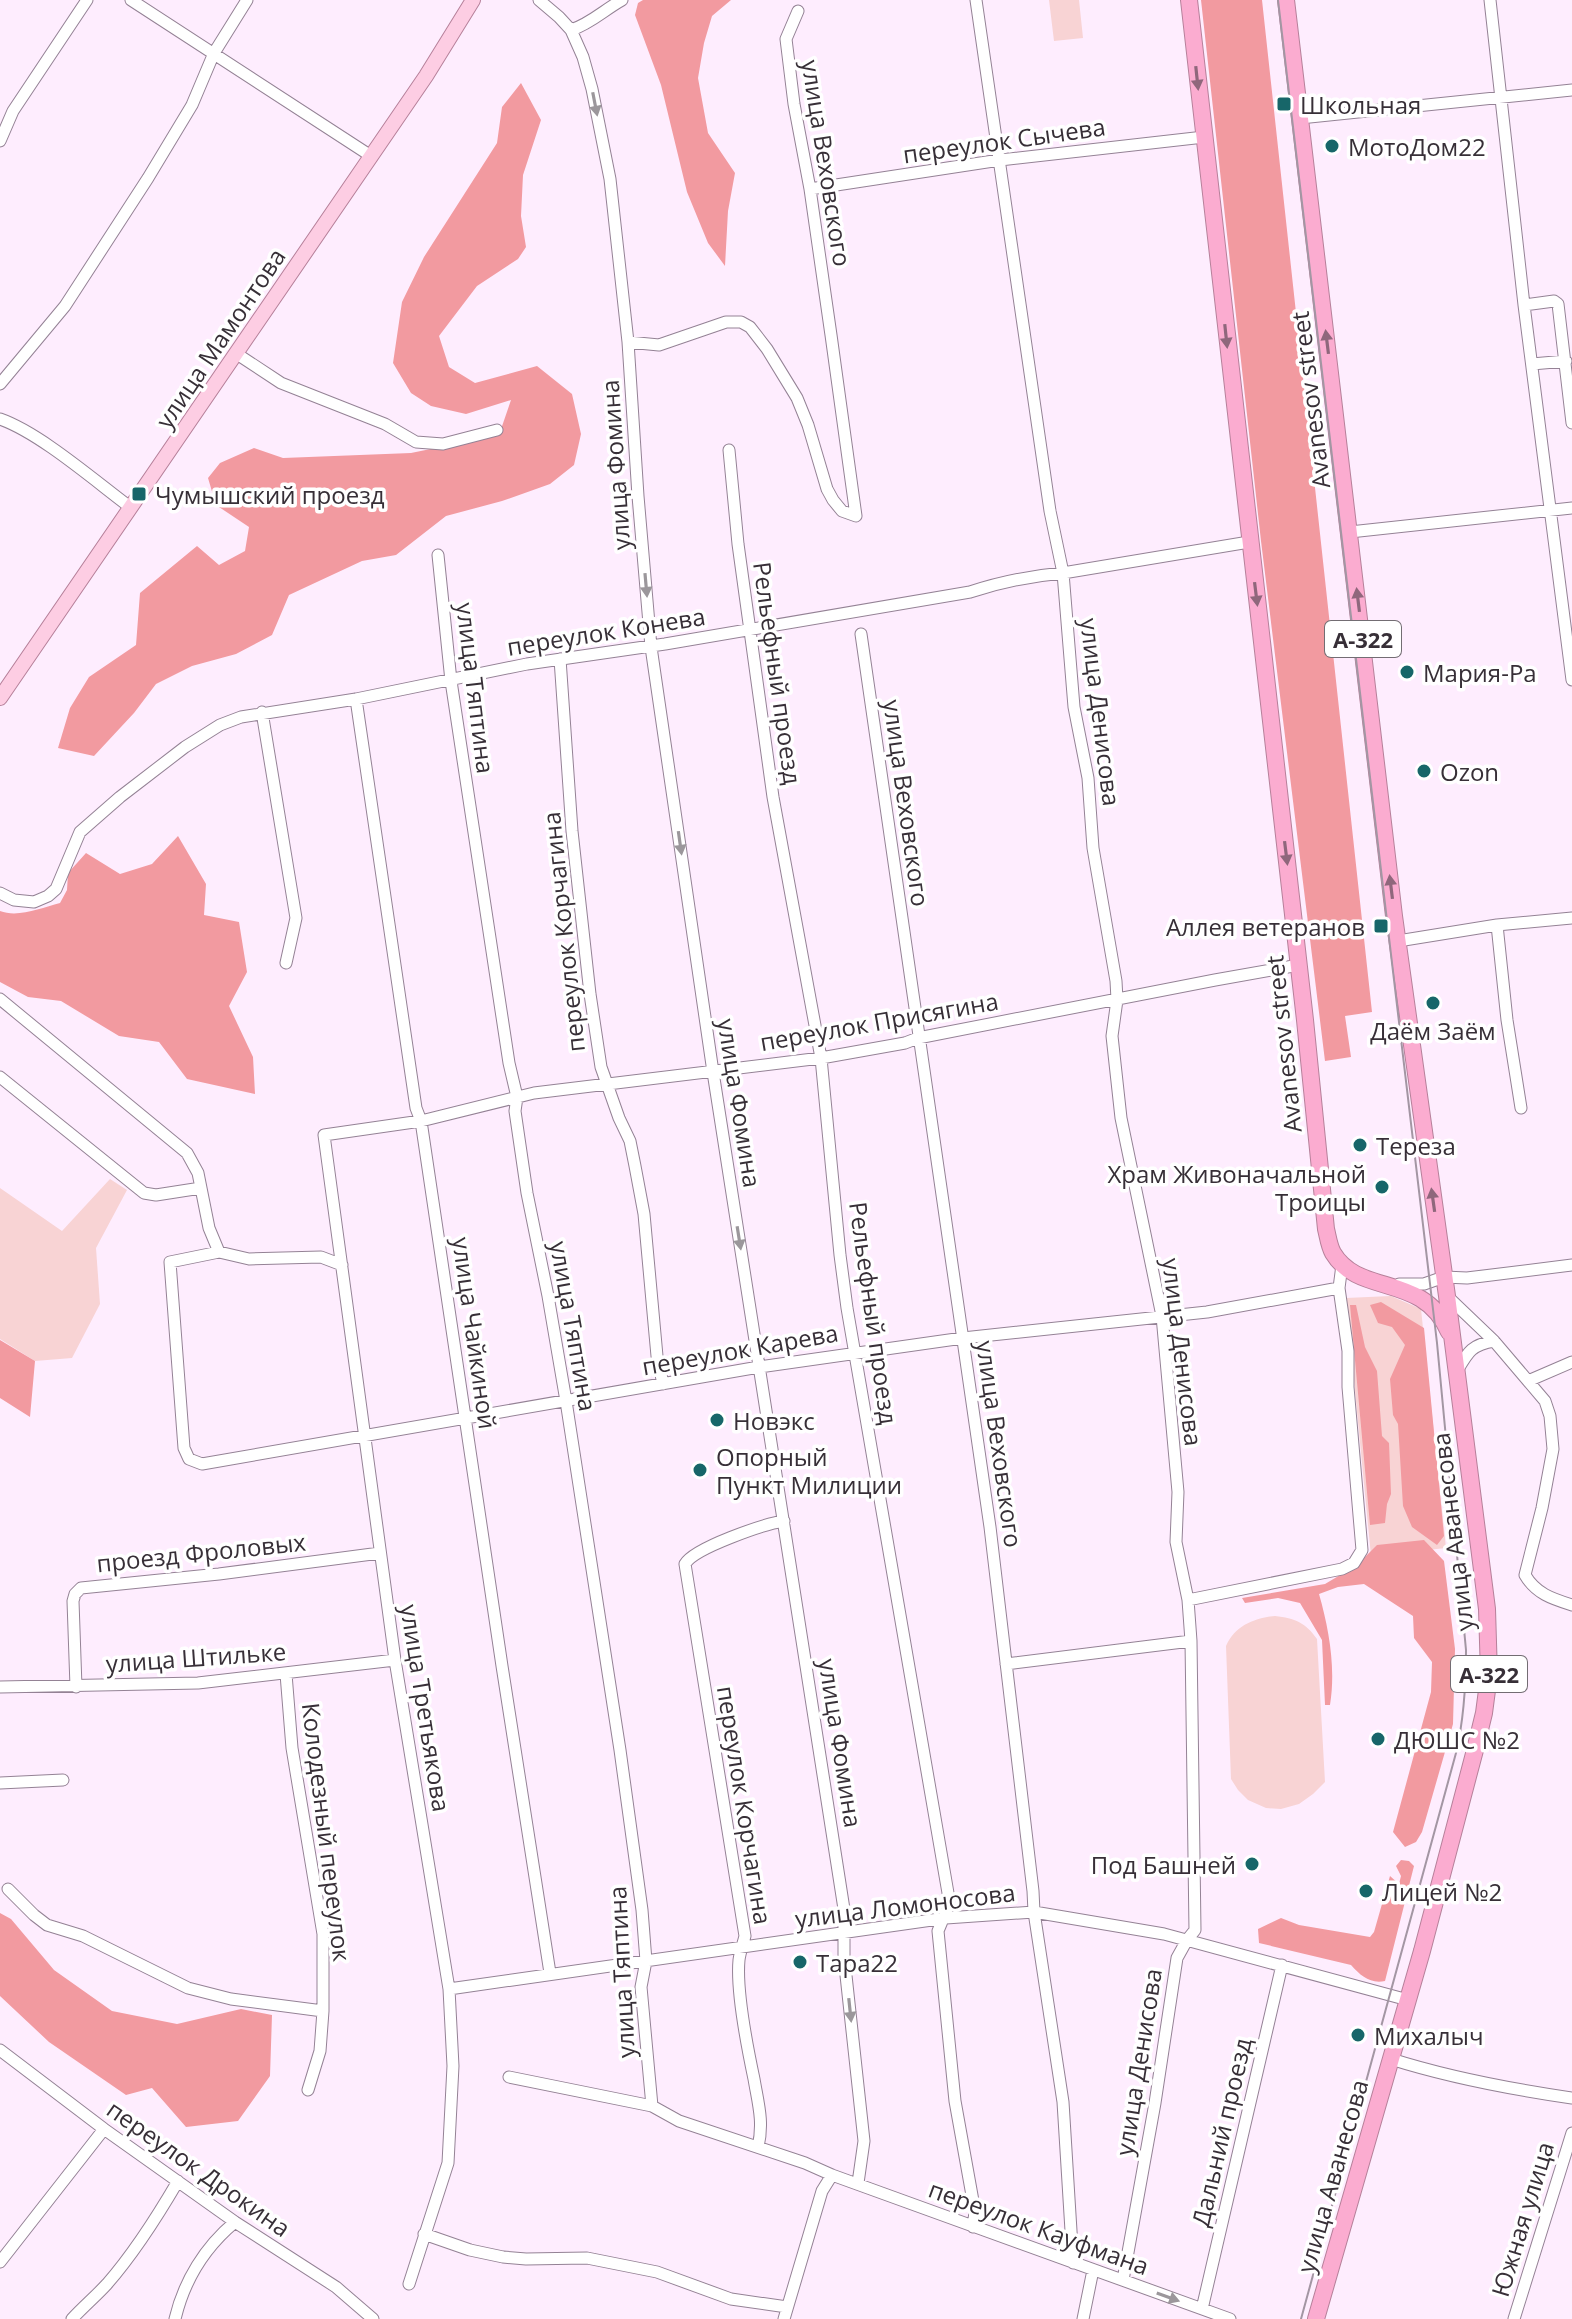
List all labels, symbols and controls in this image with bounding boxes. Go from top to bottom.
street label: улица Веховского [794,57,860,269]
one-way arrow [1191,65,1204,90]
place label: Школьная [1300,88,1421,121]
one-way arrow [589,92,602,117]
marker: Школьная [1275,95,1293,113]
street label: переулок Сычева [901,109,1107,171]
place label: МотоДом22 [1348,130,1486,163]
marker: МотоДом22 [1323,137,1341,155]
street label: улица Мамонтова [147,241,293,435]
street label: Avanesov street [1283,310,1337,490]
one-way arrow [1220,324,1233,349]
one-way arrow [1321,329,1334,354]
street label: улица Фомина [593,379,637,551]
place label: Чумышский проезд [155,478,385,511]
marker: Чумышский проезд [130,485,148,503]
street label: Рельефный проезд [746,560,810,787]
one-way arrow [640,573,653,598]
one-way arrow [1249,582,1262,607]
one-way arrow [1352,588,1365,613]
street label: переулок Конева [505,599,707,663]
street label: улица Тяптина [449,601,503,775]
street label: улица Денисова [1073,616,1129,808]
road number: А-322 [1325,621,1401,657]
place label: Мария-Ра [1423,656,1537,689]
marker: Мария-Ра [1398,663,1416,681]
street label: улица Веховского [876,697,938,909]
place label: Ozon [1440,755,1499,788]
marker: Ozon [1415,762,1433,780]
street label: переулок Корчагина [534,810,592,1054]
one-way arrow [674,831,687,856]
one-way arrow [1279,840,1292,865]
one-way arrow [1384,874,1397,899]
place label: Аллея ветеранов [1166,910,1365,943]
marker: Аллея ветеранов [1372,917,1390,935]
street label: Avanesov street [1257,954,1309,1134]
street label: переулок Присягина [757,984,1001,1058]
marker: Даём Заём [1424,994,1442,1012]
place label: Даём Заём [1370,1014,1496,1047]
street label: улица Фомина [710,1016,770,1190]
place label: Тереза [1376,1129,1456,1162]
marker: Тереза [1351,1136,1369,1154]
place label: Храм Живоначальной Троицы [1107,1157,1366,1218]
marker: Храм Живоначальной Троицы [1373,1178,1391,1196]
one-way arrow [1426,1187,1439,1212]
street label: Рельефный проезд [842,1200,906,1427]
one-way arrow [733,1226,746,1251]
street label: улица Чайкиной [445,1235,505,1431]
street label: улица Тяптина [543,1238,605,1414]
street label: улица Денисова [1155,1256,1211,1448]
street label: переулок Карева [639,1316,841,1382]
street label: улица Веховского [969,1338,1031,1550]
place label: Новэкс [733,1404,815,1437]
marker: Новэкс [708,1411,726,1429]
street label: улица Аванесова [1423,1431,1481,1633]
place label: Опорный Пункт Милиции [716,1440,902,1501]
marker: Опорный Пункт Милиции [691,1461,709,1479]
street label: проезд Фроловых [95,1525,308,1579]
street label: улица Третьякова [393,1602,459,1814]
street label: улица Штильке [105,1634,287,1680]
street label: улица Фомина [811,1656,871,1830]
road number: А-322 [1451,1656,1527,1692]
street label: переулок Корчагина [710,1683,780,1927]
street label: Колодезный переулок [295,1701,359,1964]
place label: ДЮШС №2 [1394,1723,1520,1756]
marker: ДЮШС №2 [1369,1730,1387,1748]
place label: Под Башней [1091,1848,1236,1881]
marker: Под Башней [1243,1855,1261,1873]
street label: улица Ломоносова [793,1875,1017,1935]
place label: Лицей №2 [1382,1875,1502,1908]
marker: Лицей №2 [1357,1882,1375,1900]
street label: улица Тяптина [600,1885,642,2059]
place label: Тара22 [816,1946,898,1979]
marker: Тара22 [791,1953,809,1971]
street label: улица Денисова [1107,1966,1169,2158]
one-way arrow [843,1998,856,2023]
place label: Михалыч [1374,2019,1483,2052]
marker: Михалыч [1349,2026,1367,2044]
street label: Дальний проезд [1183,2034,1259,2229]
street label: улица Аванесова [1289,2076,1375,2276]
street label: переулок Дрокина [101,2092,297,2244]
street label: Южная улица [1483,2138,1561,2300]
street label: переулок Кауфмана [924,2172,1154,2282]
one-way arrow [1156,2292,1180,2304]

